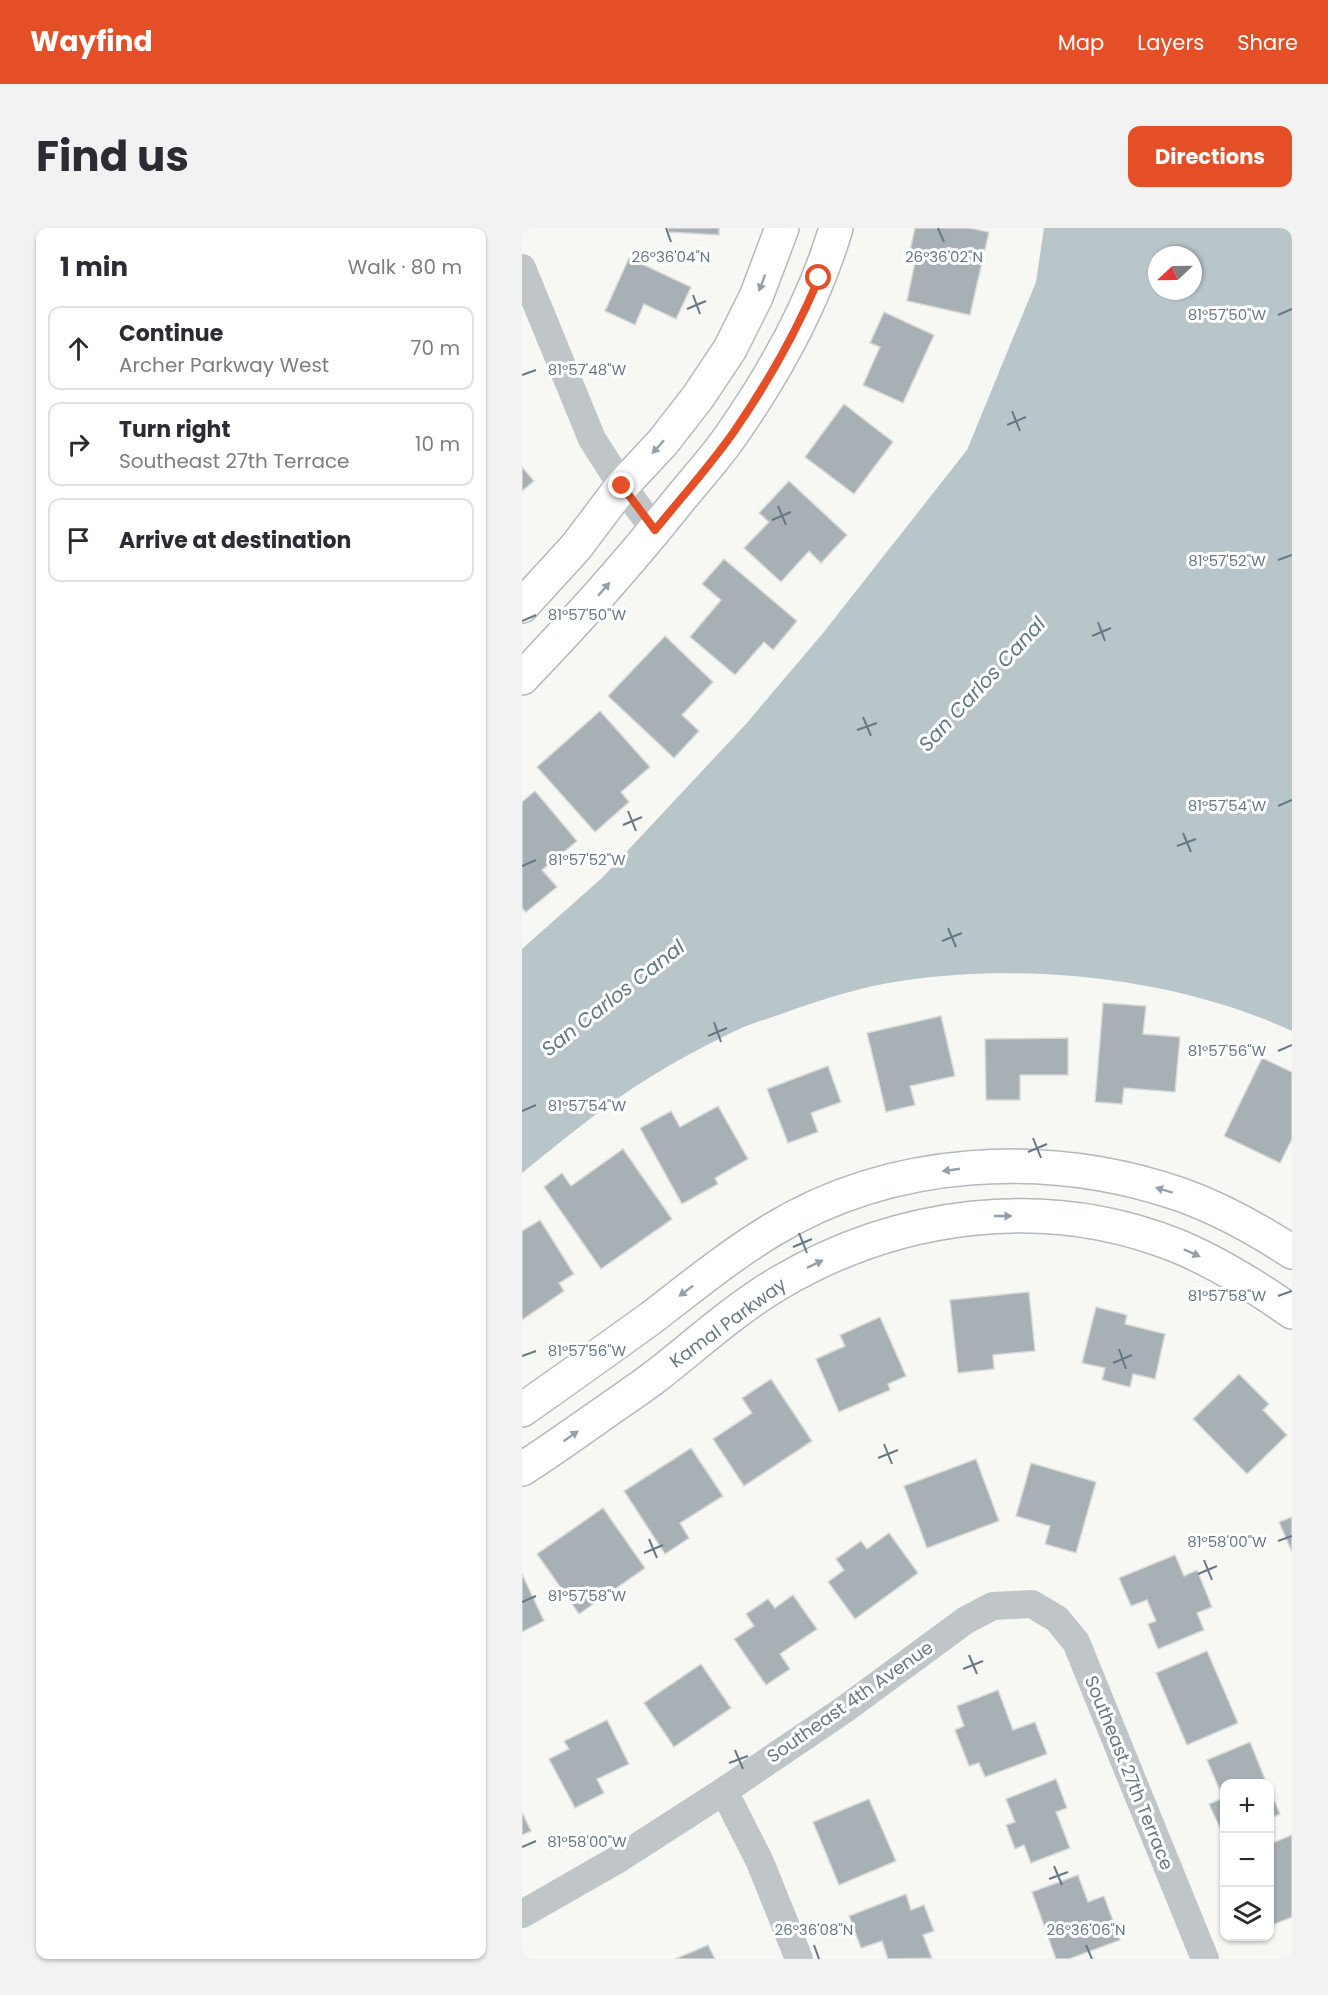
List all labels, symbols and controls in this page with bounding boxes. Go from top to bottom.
text: Wayfind [30,22,152,61]
text: Map [1058,28,1104,57]
text: Layers [1137,28,1204,57]
text: Share [1237,28,1298,57]
button: Directions [1128,126,1292,187]
text: Find us [36,127,189,186]
text: 26°36'04"N [632,246,710,267]
text: 26°36'02"N [905,246,983,267]
north arrow [1148,246,1202,300]
text: 1 min [60,249,128,285]
text: Walk · 80 m [348,253,462,281]
route start [805,264,831,290]
one-way arrow [756,274,766,292]
text: 81°57'50"W [1188,304,1266,325]
text: Continue [119,318,223,349]
icon: ahead [62,332,95,365]
text: 70 m [411,334,460,362]
text: Archer Parkway West [119,351,329,379]
text: 81°57'48"W [548,359,627,380]
text: Turn right [119,414,230,445]
icon: right [62,428,95,461]
text: 10 m [415,430,460,458]
one-way arrow [652,439,665,454]
text: Southeast 27th Terrace [119,447,349,475]
route end [608,472,634,498]
icon: arrive [62,524,95,557]
text: Arrive at destination [119,525,351,556]
text: 81°57'52"W [1188,550,1266,571]
one-way arrow [597,582,610,597]
text: 81°57'50"W [548,604,626,625]
water label: San Carlos Canal [912,611,1052,757]
text: 81°57'54"W [1188,795,1266,816]
text: 81°57'52"W [548,849,626,870]
water label: San Carlos Canal [536,933,690,1063]
text: 81°57'56"W [1188,1040,1267,1061]
text: 81°57'54"W [548,1095,626,1116]
one-way arrow [941,1166,960,1175]
one-way arrow [1155,1184,1173,1194]
one-way arrow [993,1211,1012,1221]
one-way arrow [1184,1249,1201,1258]
one-way arrow [807,1259,824,1268]
street label: Kamal Parkway [664,1272,791,1373]
one-way arrow [678,1285,693,1297]
text: 81°57'58"W [1188,1285,1267,1306]
text: 81°57'56"W [548,1340,627,1361]
one-way arrow [562,1430,578,1442]
text: 81°58'00"W [1187,1531,1267,1552]
text: 81°57'58"W [548,1585,627,1606]
street label: Southeast 4th Avenue [762,1635,938,1768]
street label: Southeast 27th Terrace [1079,1672,1180,1874]
map controls [1220,1779,1274,1941]
button: + [1220,1779,1274,1833]
text: 81°58'00"W [547,1831,627,1852]
button: − [1220,1833,1274,1887]
button: layers [1220,1887,1274,1941]
text: 26°36'08"N [775,1919,853,1940]
text: 26°36'06"N [1047,1919,1125,1940]

